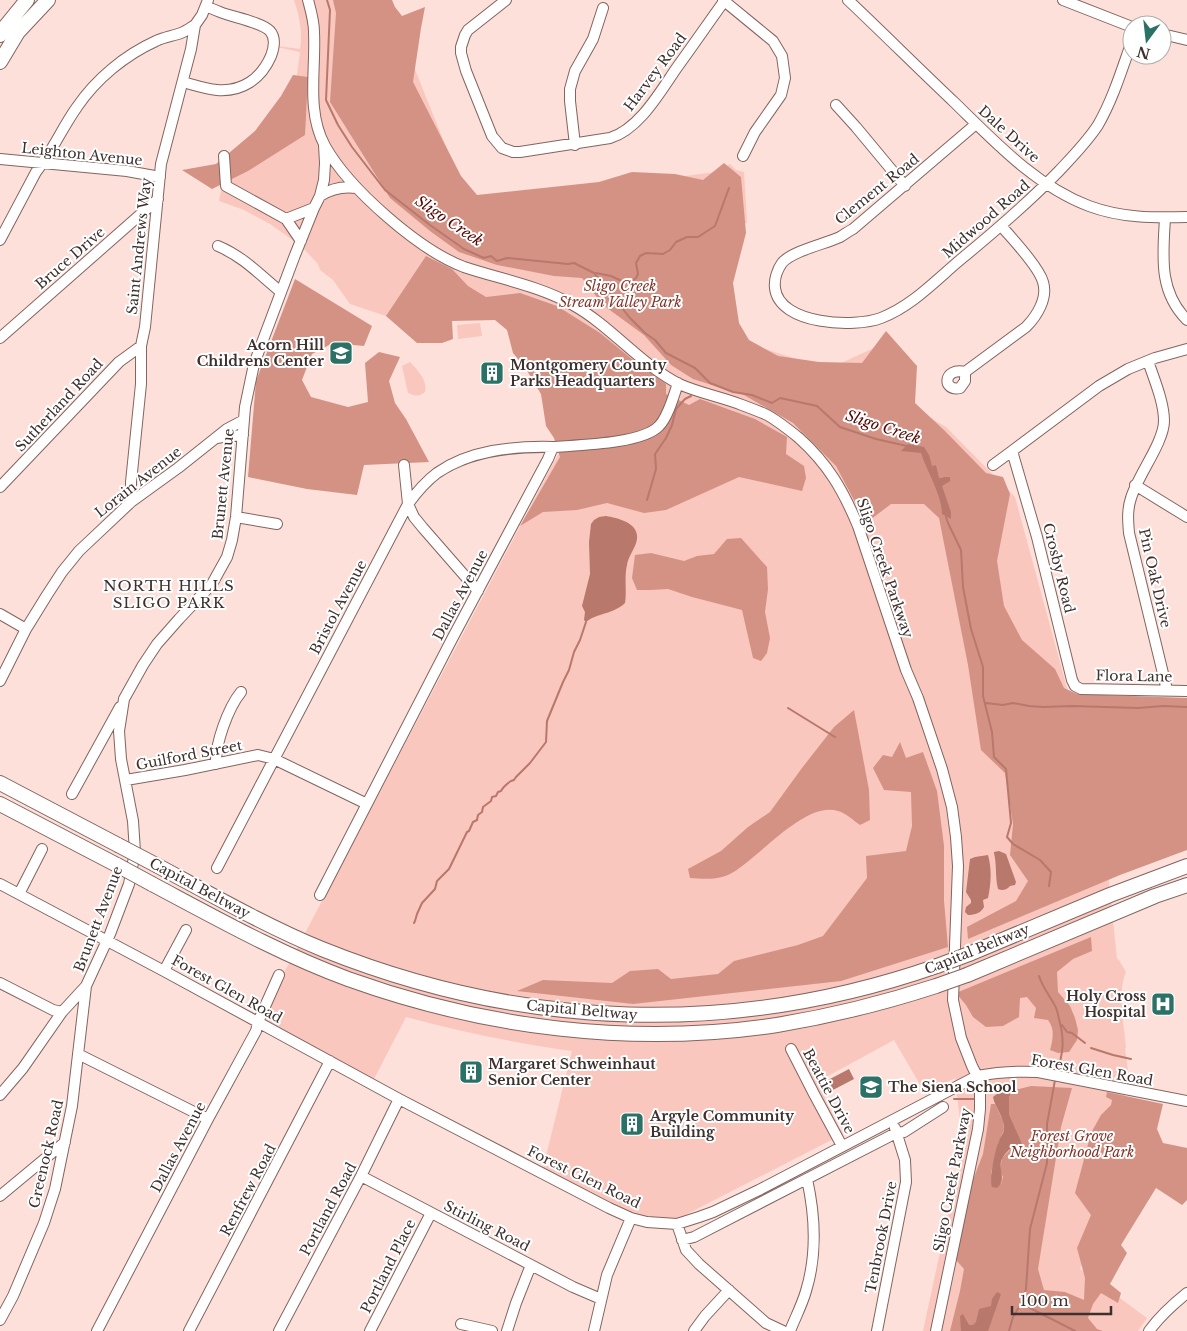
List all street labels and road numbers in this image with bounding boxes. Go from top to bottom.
street label: Harvey Road [620,29,691,115]
street label: Dale Drive [975,102,1043,166]
street label: Leighton Avenue [20,139,144,169]
street label: Clement Road [831,149,923,228]
street label: Midwood Road [939,176,1034,262]
street label: Saint Andrews Way [123,177,155,315]
street label: Bruce Drive [32,223,108,293]
street label: Sutherland Road [11,354,107,455]
street label: Brunett Avenue [208,427,238,541]
street label: Lorain Avenue [91,443,185,521]
street label: Sligo Creek Parkway [853,496,917,640]
street label: Crosby Road [1039,521,1079,615]
street label: Pin Oak Drive [1135,527,1175,629]
street label: Dallas Avenue [429,547,491,643]
street label: Bristol Avenue [306,557,370,657]
street label: Flora Lane [1095,666,1173,686]
street label: Guilford Street [134,736,244,774]
street label: Capital Beltway [146,854,254,922]
street label: Brunett Avenue [70,864,126,974]
street label: Capital Beltway [922,920,1032,978]
street label: Forest Glen Road [168,951,286,1027]
street label: Capital Beltway [526,996,638,1024]
street label: Beattie Drive [799,1045,859,1137]
street label: Forest Glen Road [1029,1050,1155,1090]
street label: Greenock Road [25,1097,67,1210]
street label: Dallas Avenue [147,1099,209,1195]
street label: Sligo Creek Parkway [929,1106,975,1254]
street label: Renfrew Road [216,1140,280,1239]
street label: Forest Glen Road [524,1142,644,1212]
street label: Portland Road [296,1159,360,1259]
street label: Tenbrook Drive [861,1179,901,1295]
street label: Stirling Road [441,1197,534,1256]
street label: Portland Place [357,1216,419,1316]

